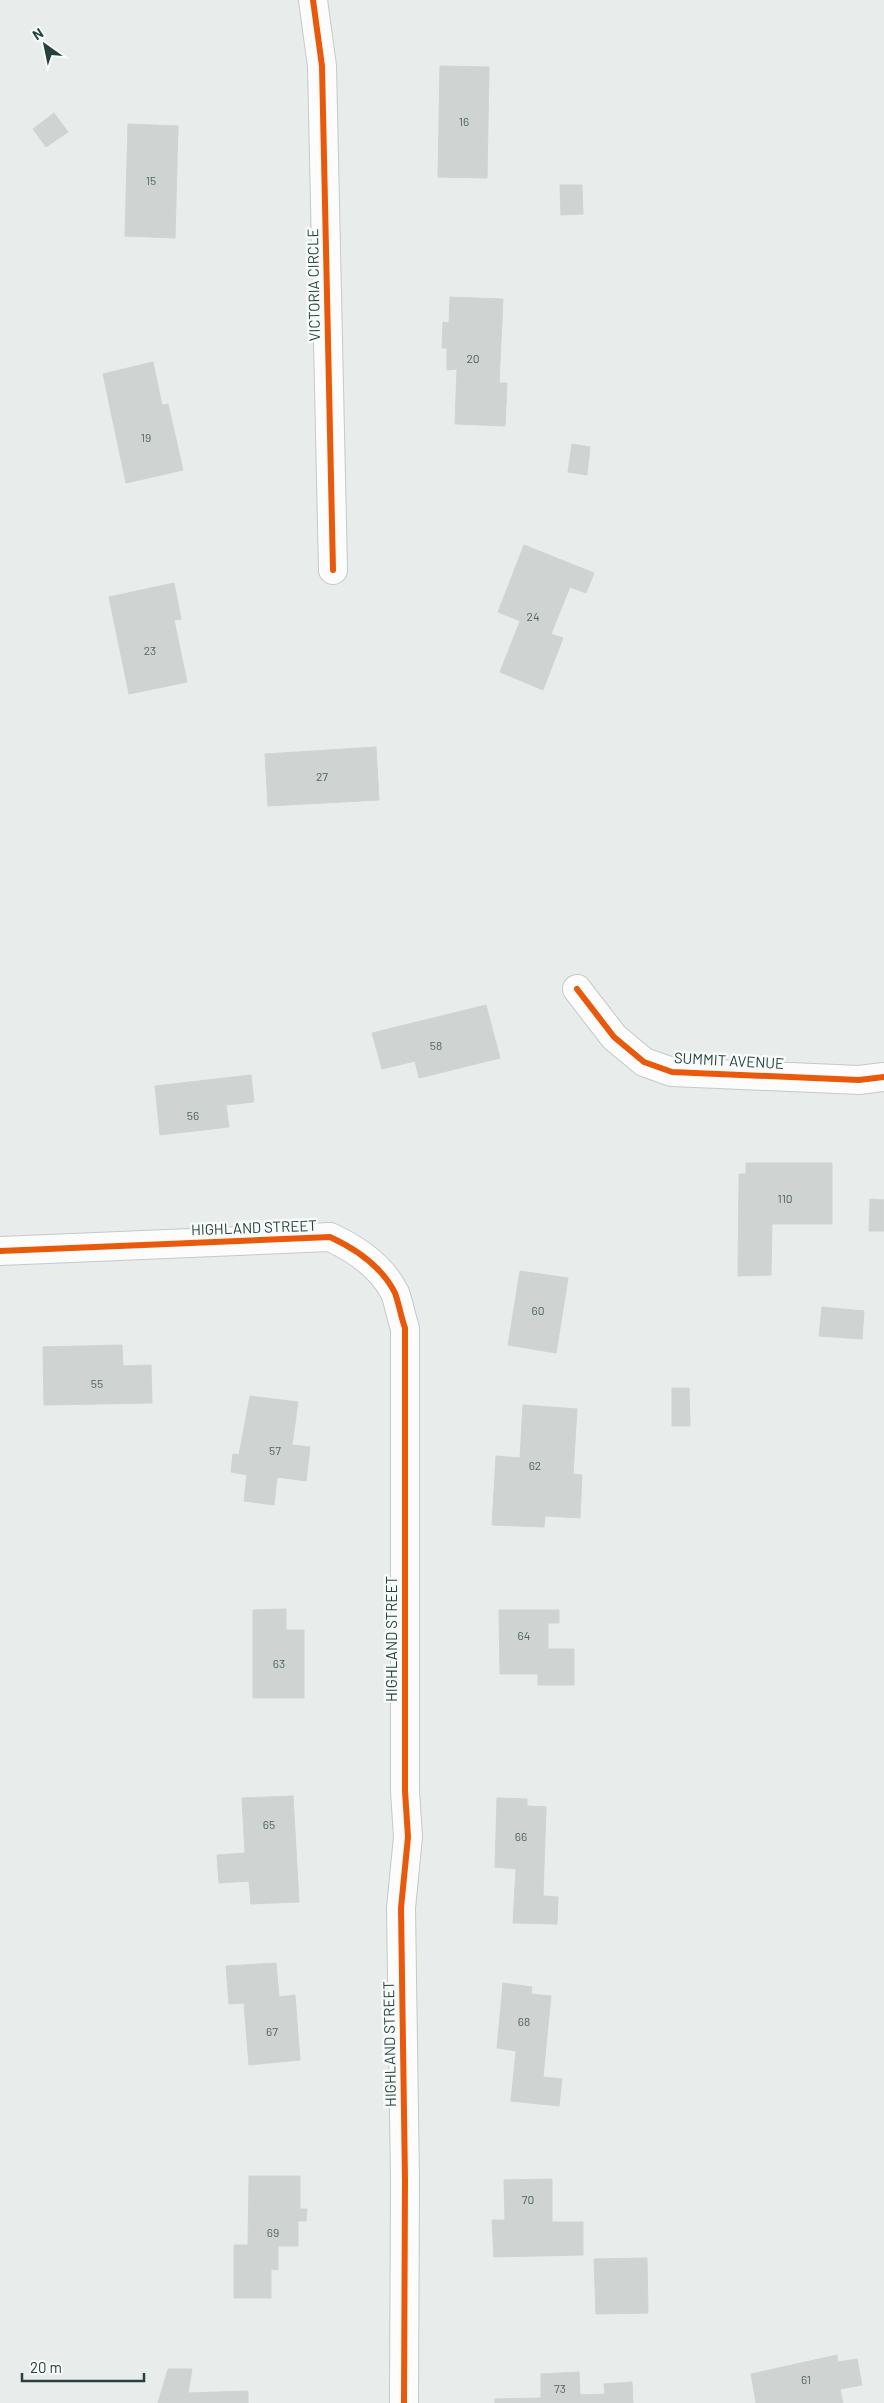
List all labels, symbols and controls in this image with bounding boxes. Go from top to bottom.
north arrow [20,20,70,70]
text: N [29,24,46,43]
house number: 16 [459,114,469,128]
house number: 15 [146,173,156,187]
street label: VICTORIA CIRCLE [303,228,323,342]
house number: 20 [466,351,480,365]
house number: 19 [141,430,151,444]
house number: 24 [526,609,540,623]
house number: 23 [144,643,156,657]
house number: 27 [316,769,328,783]
house number: 58 [430,1038,442,1052]
street label: SUMMIT AVENUE [673,1048,785,1072]
house number: 56 [187,1108,199,1122]
house number: 110 [777,1191,793,1205]
street label: HIGHLAND STREET [191,1216,317,1238]
house number: 60 [532,1303,544,1317]
house number: 55 [91,1376,103,1390]
house number: 57 [269,1443,281,1457]
house number: 62 [529,1458,541,1472]
street label: HIGHLAND STREET [382,1576,400,1702]
house number: 64 [518,1628,530,1642]
house number: 63 [273,1656,285,1670]
house number: 65 [263,1817,275,1831]
house number: 66 [515,1829,527,1843]
street label: HIGHLAND STREET [379,1981,399,2107]
house number: 68 [518,2014,530,2028]
house number: 67 [266,2024,278,2038]
house number: 70 [522,2192,534,2206]
house number: 69 [267,2225,279,2239]
scale bar [22,2350,145,2382]
text: 20 m [30,2358,62,2376]
house number: 61 [801,2372,811,2386]
house number: 73 [554,2381,566,2395]

